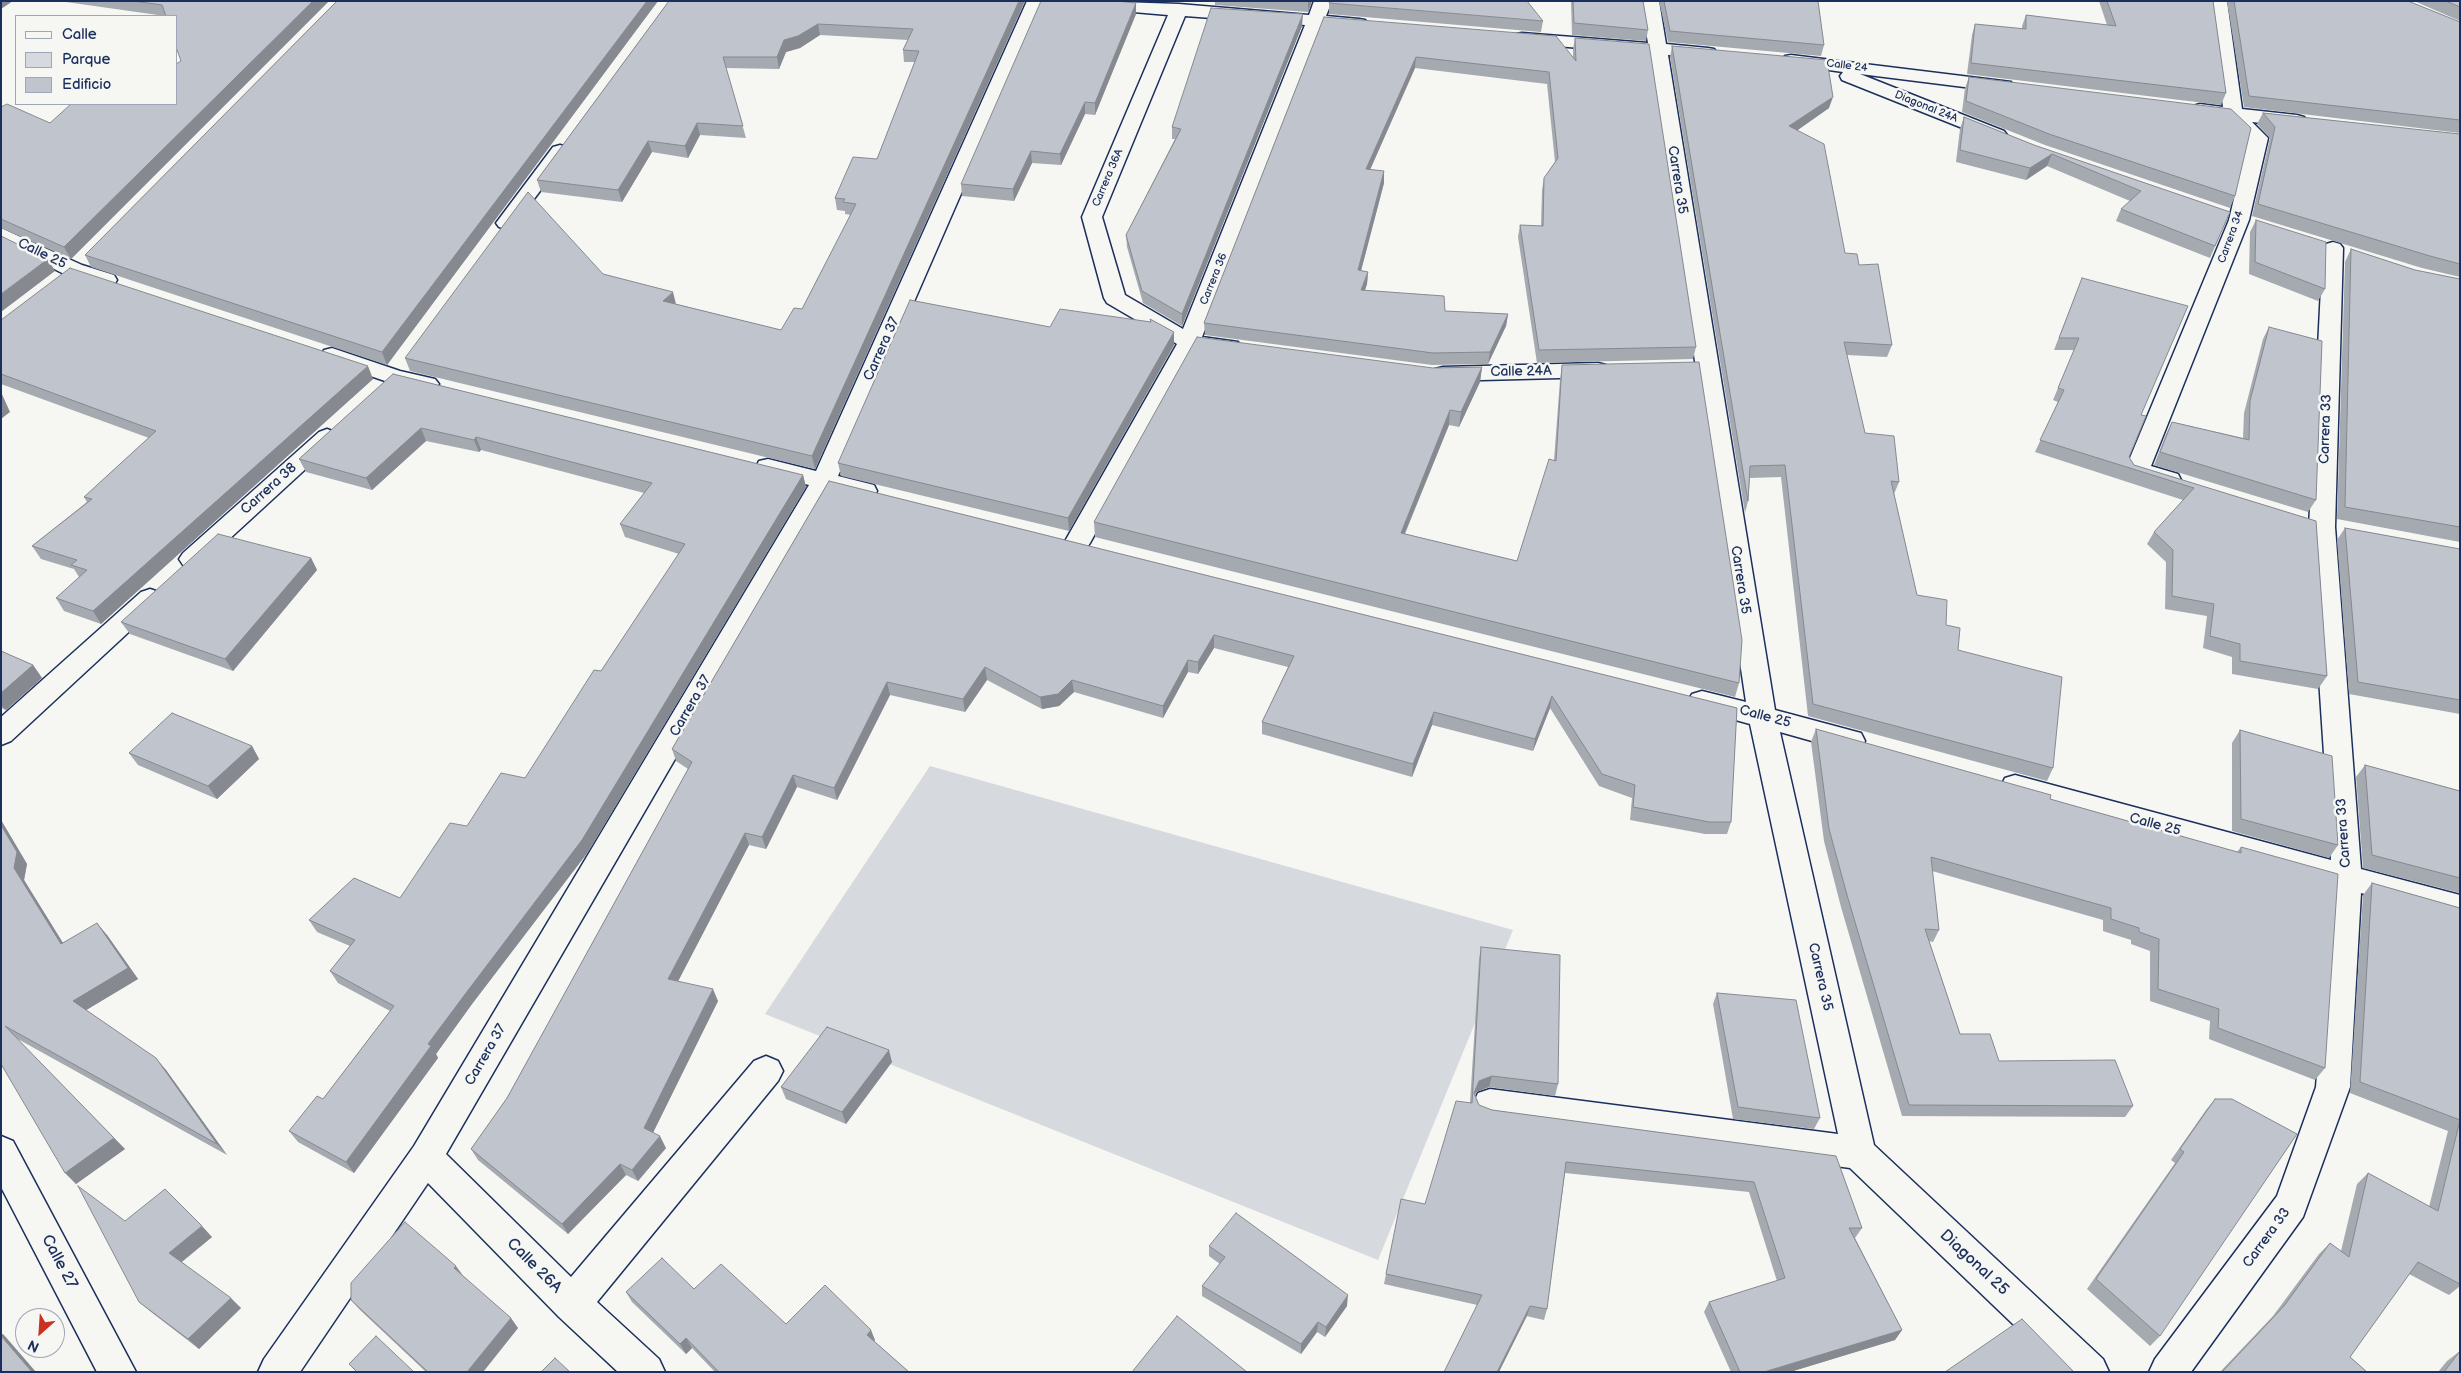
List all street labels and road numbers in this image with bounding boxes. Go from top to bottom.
street label: Calle 24 [1826,57,1868,75]
street label: Diagonal 24A [1892,88,1960,126]
street label: Carrera 35 [1663,145,1691,215]
street label: Carrera 36A [1090,147,1126,209]
street label: Carrera 34 [2215,209,2247,265]
street label: Calle 25 [15,235,69,273]
street label: Carrera 36 [1198,251,1230,307]
street label: Carrera 37 [861,315,903,383]
street label: Calle 24A [1490,363,1552,381]
street label: Carrera 33 [2316,394,2336,464]
street label: Carrera 38 [238,460,300,518]
street label: Carrera 35 [1726,545,1754,615]
street label: Carrera 37 [667,672,715,740]
street label: Calle 25 [1738,702,1792,732]
street label: Carrera 33 [2333,798,2355,868]
street label: Calle 25 [2128,810,2182,840]
street label: Carrera 35 [1804,941,1836,1013]
street label: Carrera 37 [462,1021,510,1089]
street label: Carrera 33 [2240,1205,2294,1271]
street label: Diagonal 25 [1935,1226,2013,1300]
street label: Calle 27 [37,1232,81,1292]
street label: Calle 26A [502,1234,566,1298]

